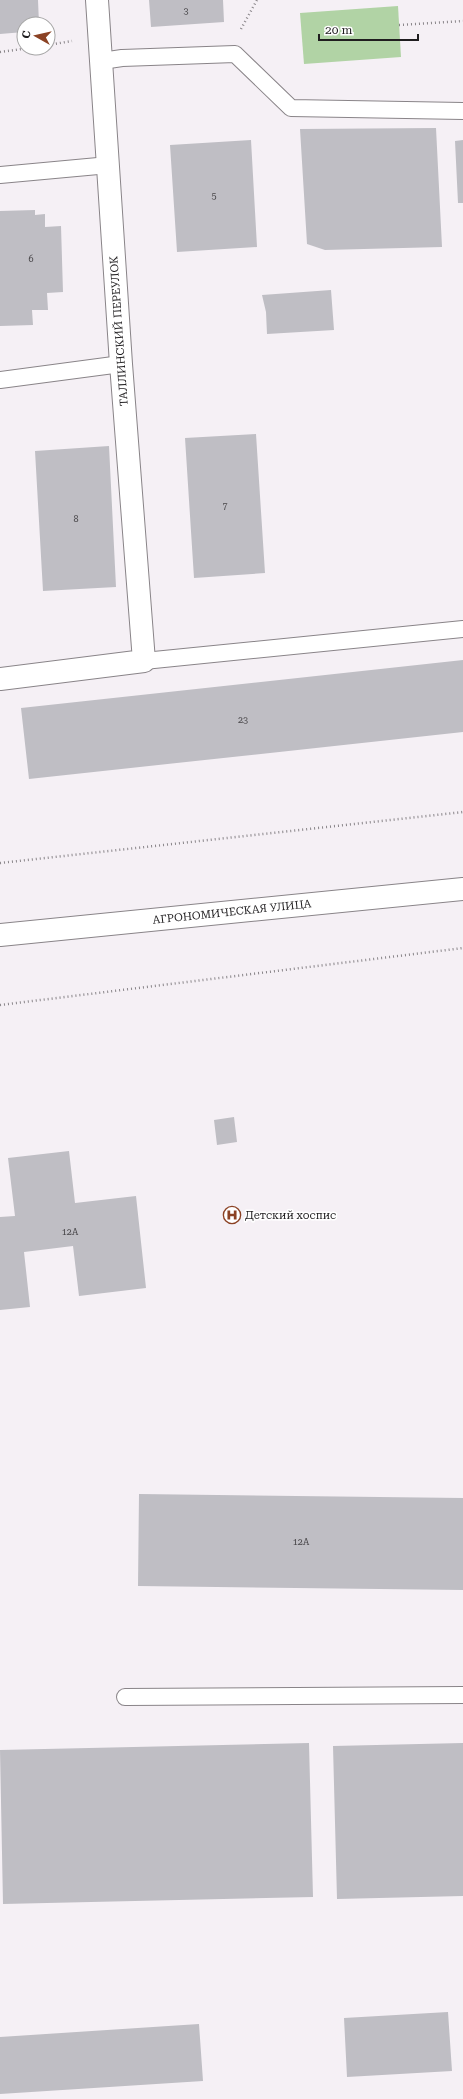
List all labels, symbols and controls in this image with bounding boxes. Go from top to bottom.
house number: 3 [183,6,189,16]
north arrow [16,16,56,56]
scale bar [319,16,418,42]
text: 20 m [325,23,352,37]
text: С [20,30,34,39]
house number: 5 [211,191,217,201]
house number: 6 [28,254,34,264]
street label: ТАЛЛИНСКИЙ ПЕРЕУЛОК [106,255,131,407]
house number: 7 [222,501,228,511]
house number: 8 [73,514,79,524]
house number: 23 [238,715,248,725]
street label: АГРОНОМИЧЕСКАЯ УЛИЦА [152,897,312,927]
hospital icon: Детский хоспис [222,1205,242,1225]
place label: Детский хоспис [245,1209,336,1222]
house number: 12А [62,1227,79,1237]
house number: 12А [293,1537,310,1547]

